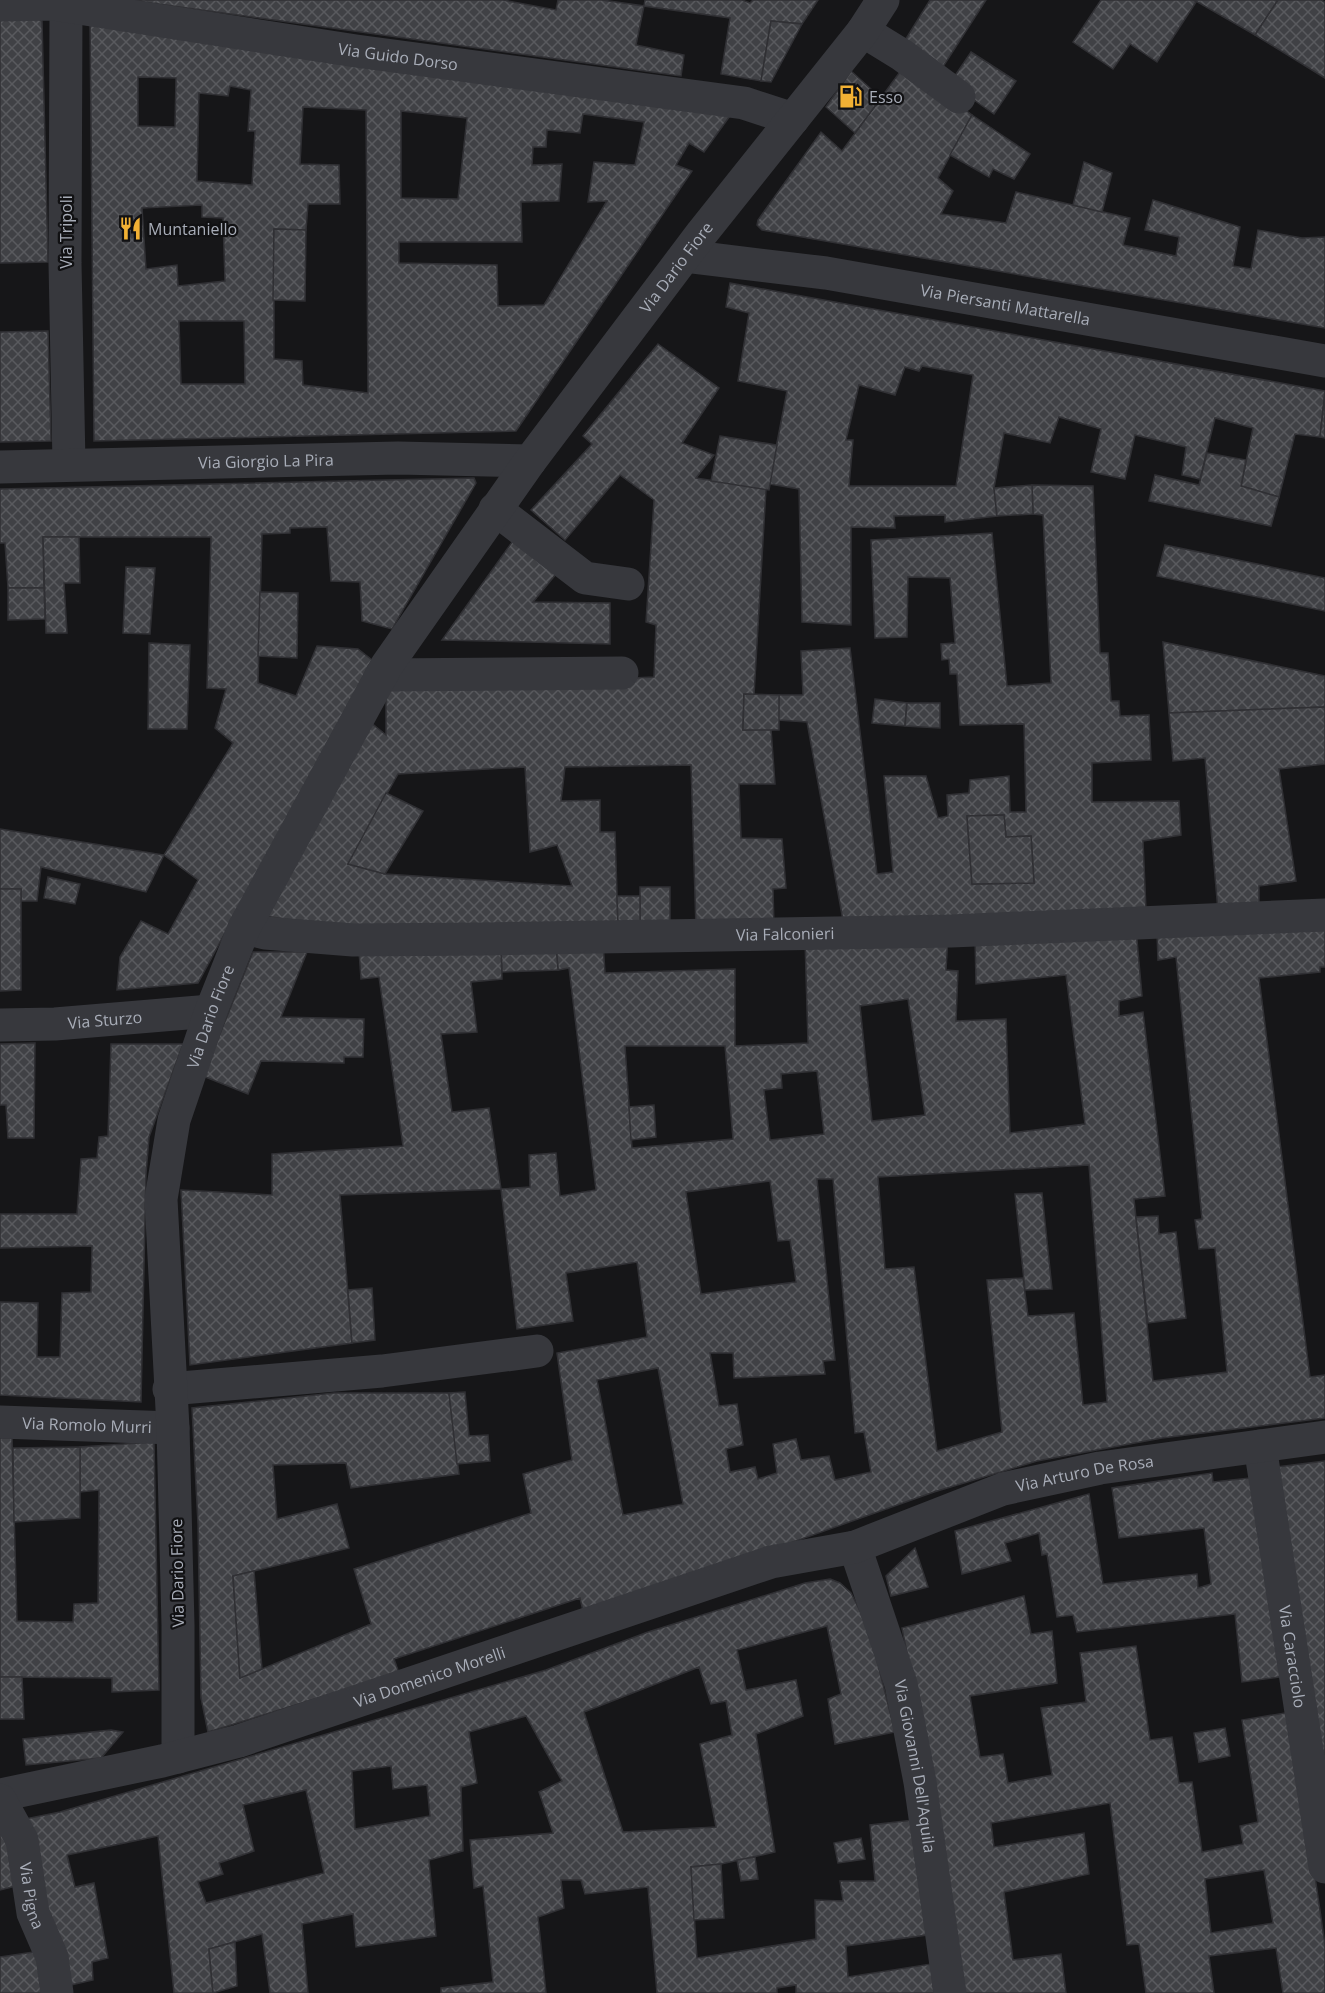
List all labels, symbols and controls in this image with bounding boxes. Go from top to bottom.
street label: Via Guido Dorso [337,37,459,76]
fuel station icon: Esso [838,84,864,110]
place label: Esso [869,86,903,108]
street label: Via Tripoli [55,195,77,269]
restaurant icon: Muntaniello [117,216,143,242]
street label: Via Dario Fiore [635,217,718,317]
place label: Muntaniello [148,218,237,240]
street label: Via Piersanti Mattarella [919,279,1092,330]
street label: Via Giorgio La Pira [198,448,334,474]
street label: Via Falconieri [736,922,835,946]
street label: Via Dario Fiore [181,961,239,1071]
street label: Via Sturzo [67,1006,143,1034]
street label: Via Romolo Murri [22,1412,152,1438]
street label: Via Arturo De Rosa [1014,1450,1155,1497]
street label: Via Dario Fiore [165,1518,189,1628]
street label: Via Caracciolo [1274,1604,1311,1709]
street label: Via Domenico Morelli [351,1641,508,1713]
street label: Via Giovanni Dell'Aquila [889,1678,941,1854]
street label: Via Pigna [14,1861,50,1932]

